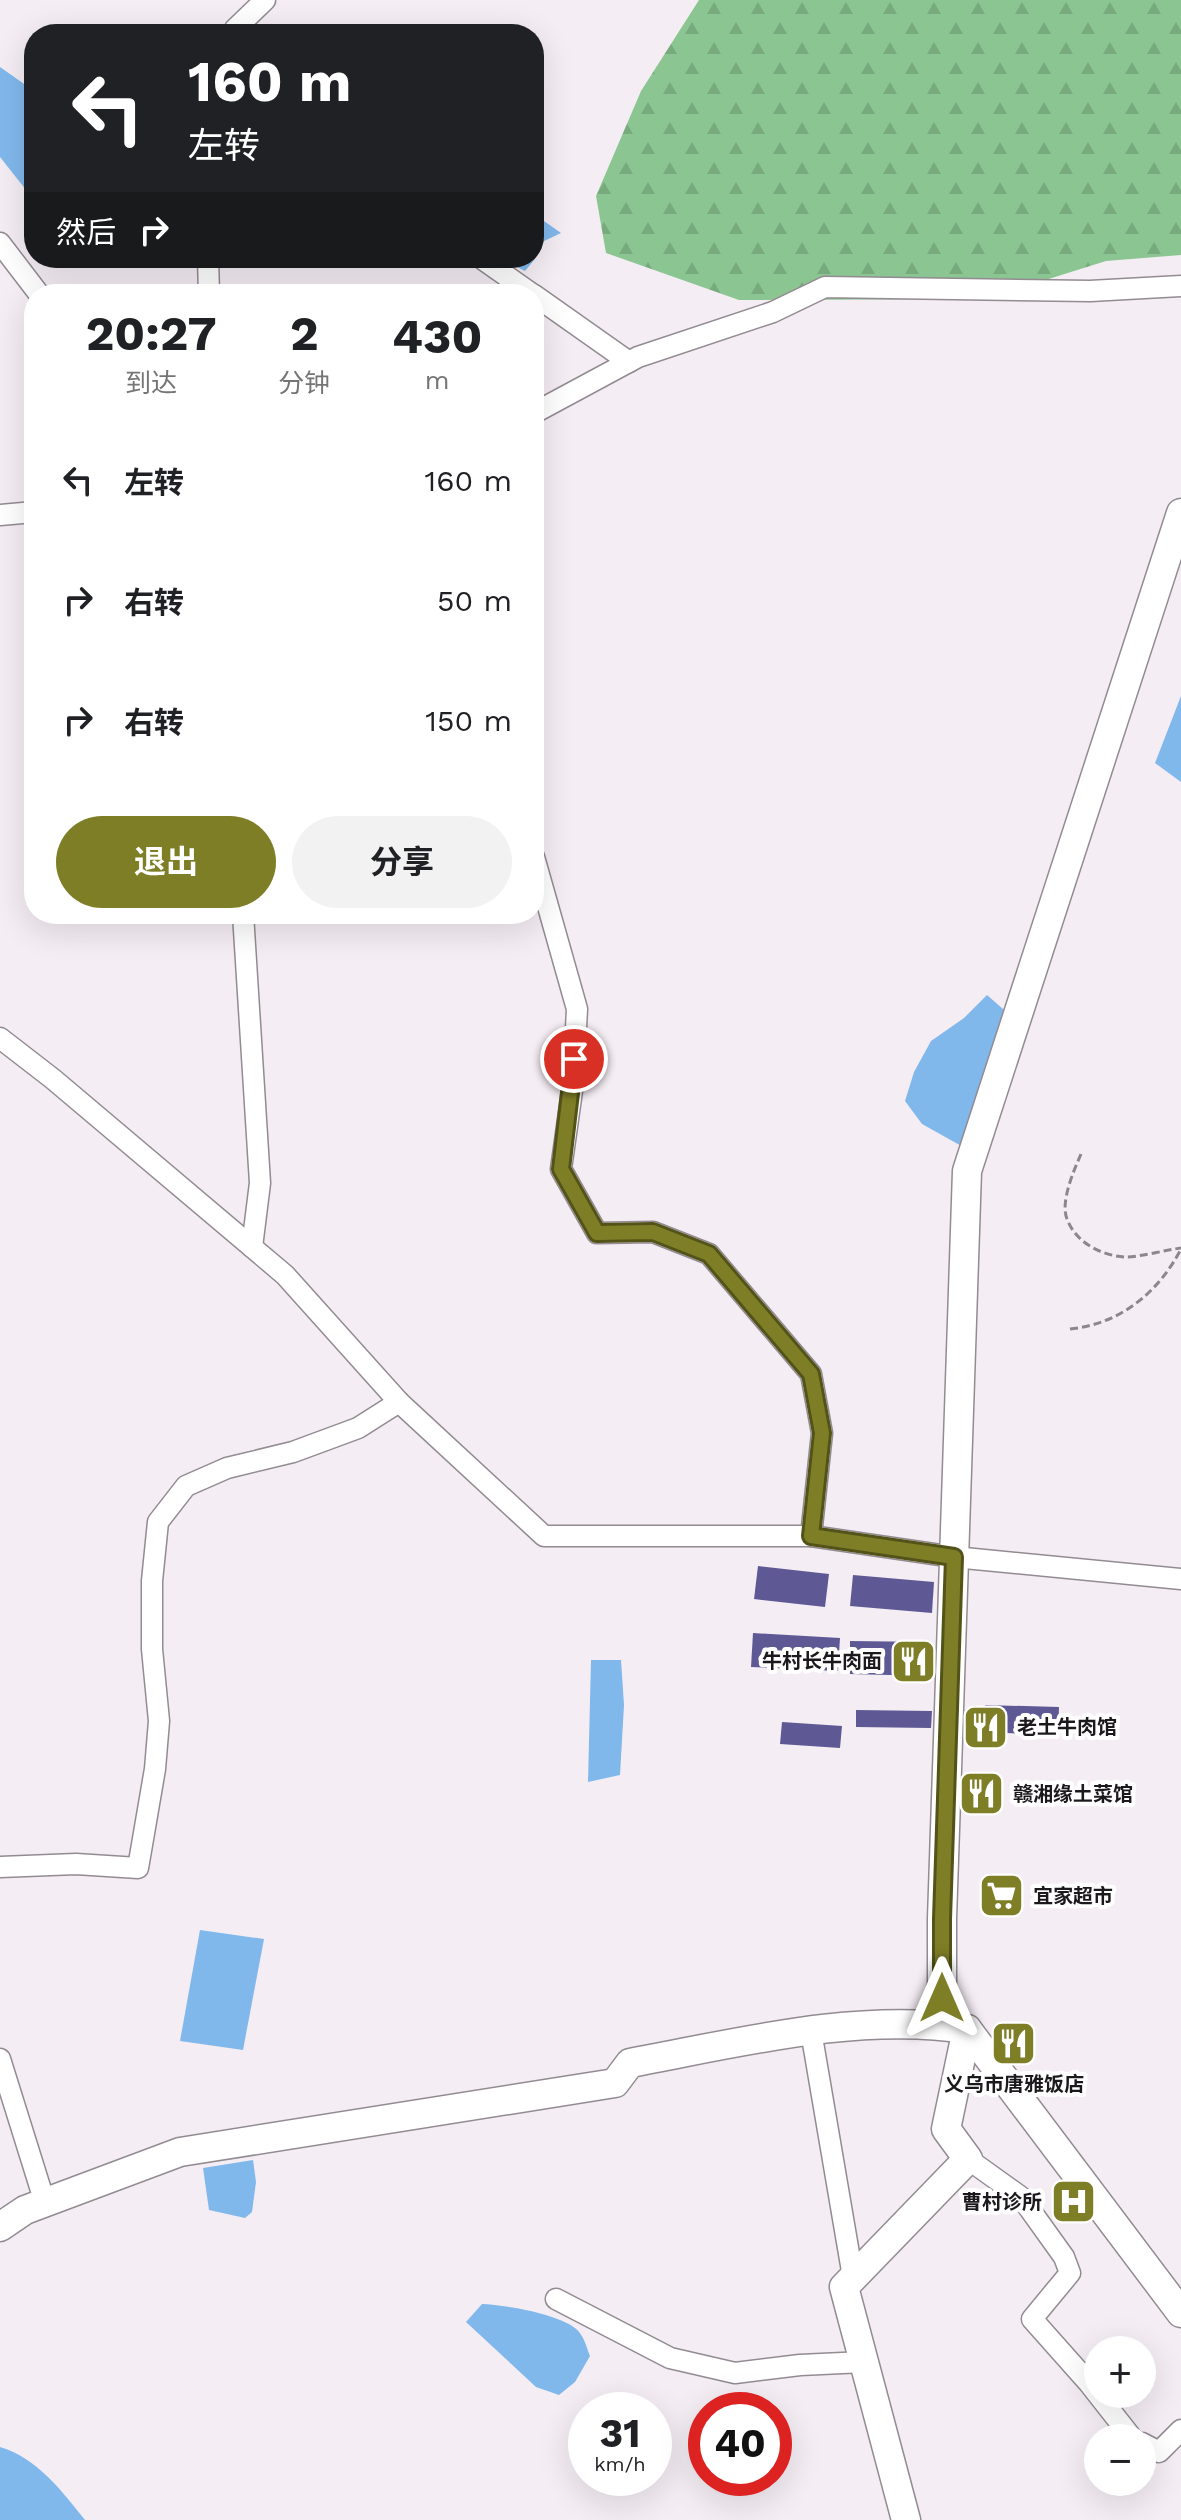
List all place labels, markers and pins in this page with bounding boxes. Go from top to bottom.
pin [540,1025,608,1093]
restaurant icon: 牛村长牛肉面 [889,1637,937,1685]
place label: 牛村长牛肉面 [762,1649,882,1673]
restaurant icon: 老土牛肉馆 [962,1703,1010,1751]
place label: 老土牛肉馆 [1017,1715,1117,1739]
restaurant icon: 赣湘缘土菜馆 [958,1770,1006,1818]
place label: 赣湘缘土菜馆 [1013,1782,1133,1806]
supermarket icon: 宜家超市 [978,1872,1026,1920]
place label: 宜家超市 [1033,1884,1113,1908]
restaurant icon: 义乌市唐雅饭店 [990,2020,1038,2068]
place label: 义乌市唐雅饭店 [944,2072,1084,2096]
hospital icon: 曹村诊所 [1049,2178,1097,2226]
place label: 曹村诊所 [962,2190,1042,2214]

